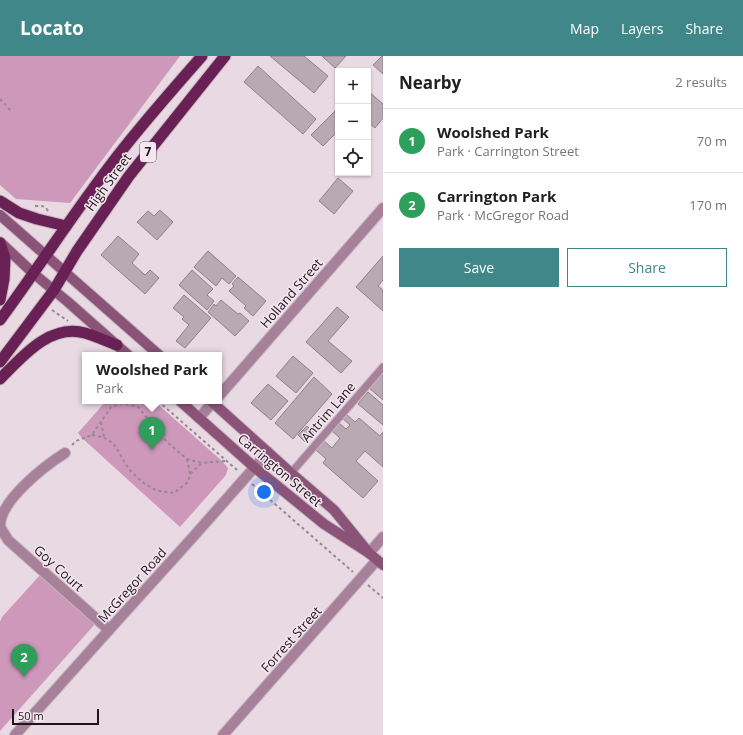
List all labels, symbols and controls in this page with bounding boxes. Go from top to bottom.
text: Locato [20,15,84,41]
text: Map [570,19,599,38]
text: Layers [621,19,663,38]
text: Share [685,19,723,38]
map controls [335,68,371,176]
button: + [335,68,371,104]
text: Nearby [399,71,461,94]
text: 2 results [675,73,727,91]
button: − [335,104,371,140]
text: Woolshed Park [437,122,549,142]
text: 1 [408,132,416,150]
text: 70 m [697,132,727,150]
button: locate [335,140,371,176]
road number: 7 [140,142,156,162]
text: Park · Carrington Street [437,142,579,160]
street label: High Street [81,149,135,215]
text: Carrington Park [437,186,556,206]
text: 2 [408,196,416,214]
text: 170 m [689,196,727,214]
text: Park · McGregor Road [437,206,569,224]
button: Save [399,248,559,287]
button: Share [567,248,727,287]
street label: Holland Street [256,254,327,332]
popup [82,352,222,404]
text: Woolshed Park [96,359,208,379]
street label: Antrim Lane [297,378,359,446]
text: Park [96,379,123,397]
pin: 1 [139,417,165,450]
street label: Carrington Street [234,430,326,511]
your location [254,482,274,502]
street label: Goy Court [30,541,88,595]
street label: McGregor Road [94,544,170,626]
street label: Forrest Street [257,602,326,676]
pin: 2 [11,644,37,677]
scale bar [12,707,99,726]
text: 50 m [18,708,44,723]

